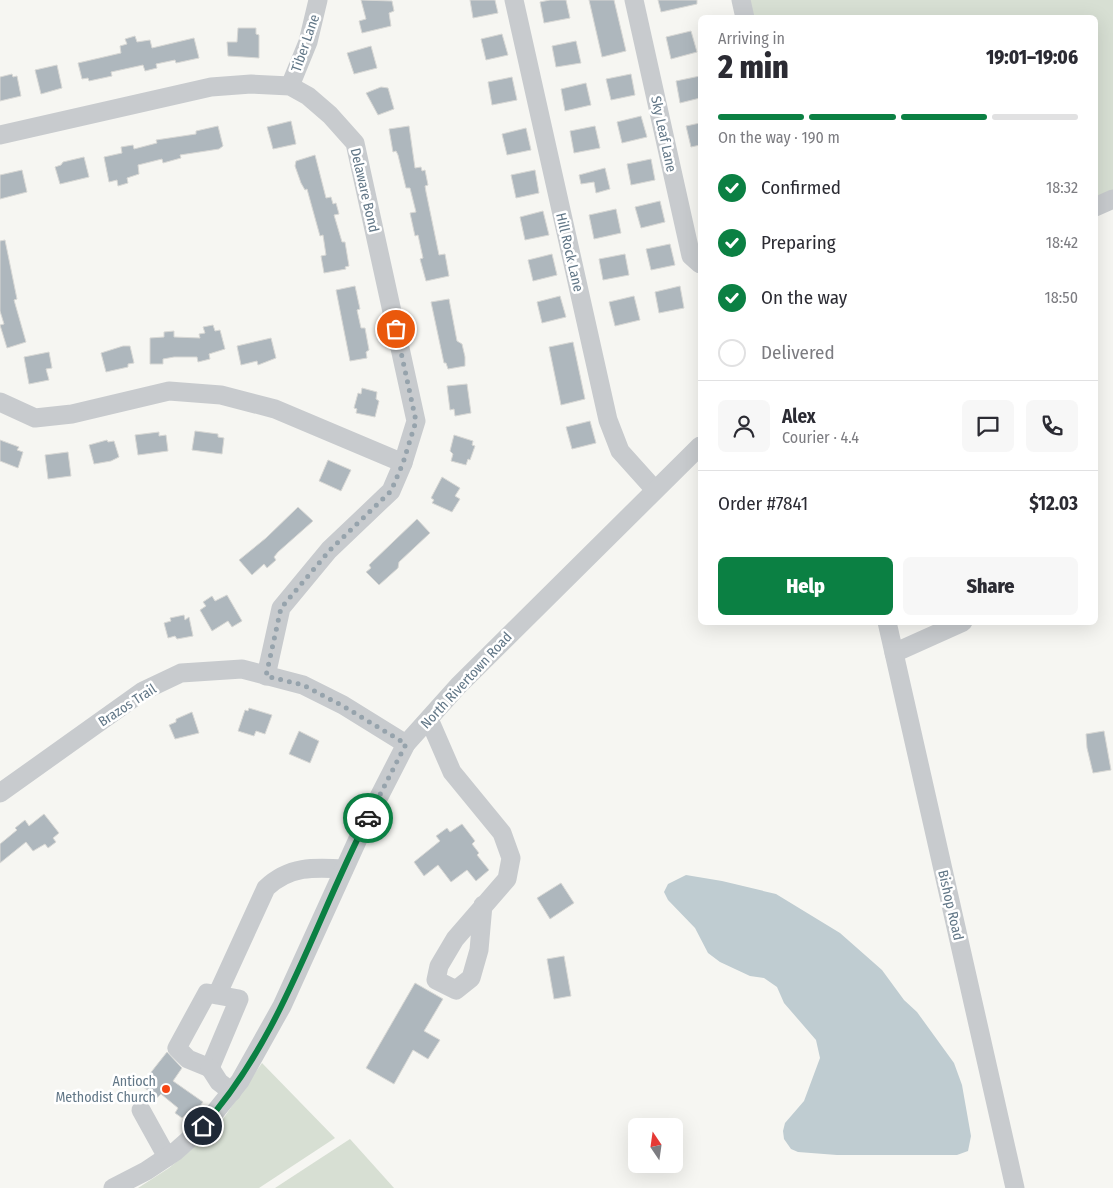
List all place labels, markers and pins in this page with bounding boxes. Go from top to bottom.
pin [375,308,417,350]
place label: Antioch Methodist Church [55,1073,156,1106]
marker: Antioch Methodist Church [160,1083,172,1095]
pin [182,1105,224,1147]

